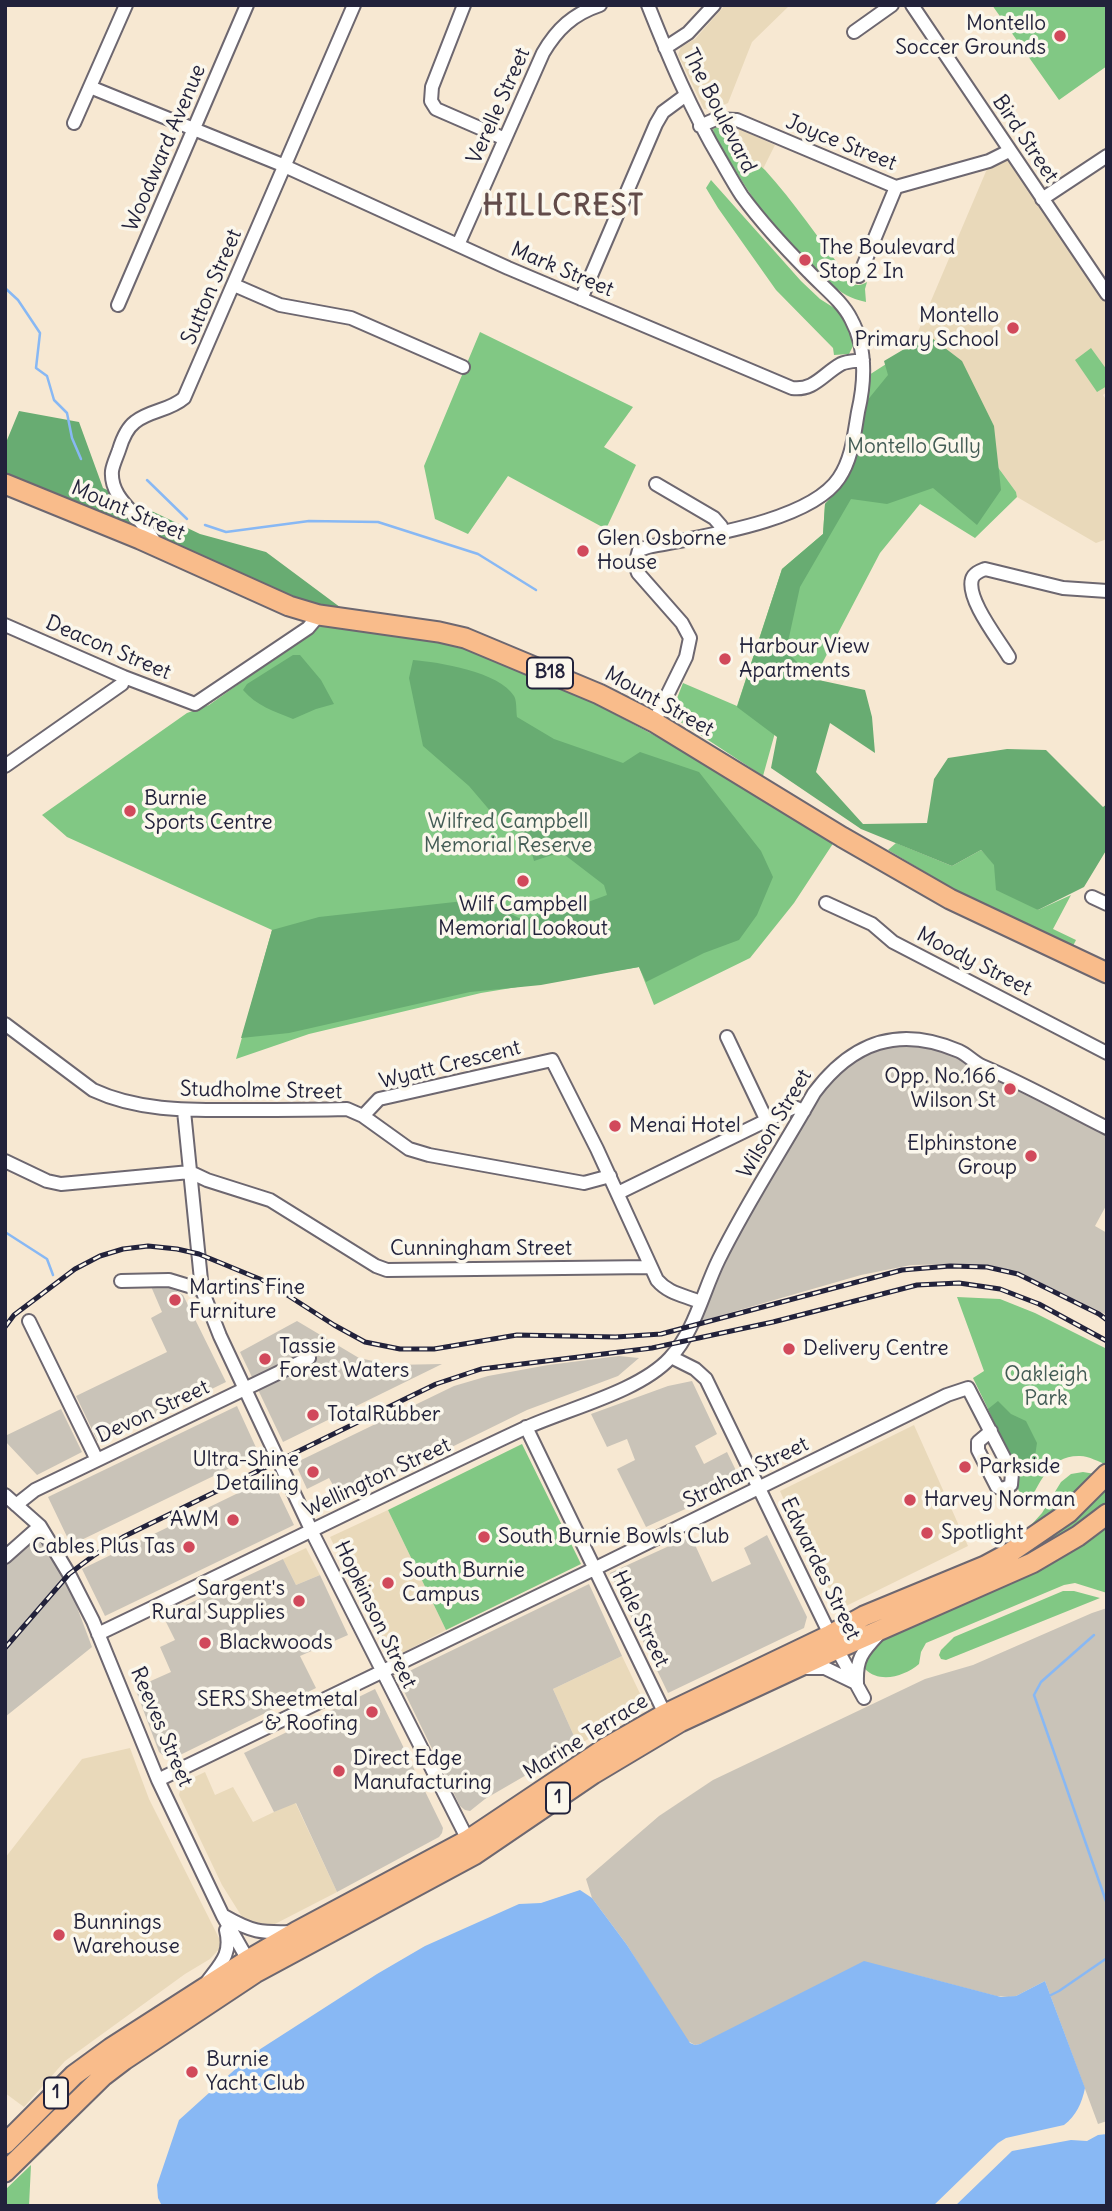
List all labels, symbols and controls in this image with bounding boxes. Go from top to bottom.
place label: Montello Soccer Grounds [895,11,1046,61]
marker: Montello Soccer Grounds [1052,28,1068,44]
street label: Verelle Street [462,44,536,168]
street label: The Boulevard [677,45,761,177]
street label: Woodward Avenue [118,61,212,235]
street label: Bird Street [987,90,1063,188]
street label: Joyce Street [782,109,900,177]
district label: HILLCREST [484,190,644,224]
street label: Sutton Street [176,225,248,349]
place label: The Boulevard Stop 2 In [819,235,955,285]
street label: Mark Street [507,237,617,303]
marker: The Boulevard Stop 2 In [797,252,813,268]
place label: Montello Primary School [854,303,999,353]
marker: Montello Primary School [1005,320,1021,336]
park label: Montello Gully [847,434,981,460]
street label: Mount Street [67,476,189,546]
place label: Glen Osborne House [597,526,727,576]
marker: Glen Osborne House [575,543,591,559]
street label: Deacon Street [42,610,174,686]
place label: Harbour View Apartments [739,634,870,684]
marker: Harbour View Apartments [717,651,733,667]
road number: B18 [527,658,573,688]
street label: Mount Street [600,662,718,742]
place label: Burnie Sports Centre [144,786,273,836]
marker: Burnie Sports Centre [122,803,138,819]
park label: Wilfred Campbell Memorial Reserve [424,809,592,859]
marker: Wilf Campbell Memorial Lookout [515,873,531,889]
place label: Wilf Campbell Memorial Lookout [438,892,608,942]
street label: Moody Street [912,922,1036,1002]
street label: Wyatt Crescent [377,1035,523,1095]
place label: Opp. No.166 Wilson St [884,1064,996,1114]
street label: Wilson Street [733,1065,817,1183]
street label: Studholme Street [180,1077,342,1105]
marker: Opp. No.166 Wilson St [1002,1081,1018,1097]
place label: Menai Hotel [629,1113,741,1139]
marker: Menai Hotel [607,1118,623,1134]
place label: Elphinstone Group [907,1131,1017,1181]
marker: Elphinstone Group [1023,1148,1039,1164]
street label: Cunningham Street [390,1236,572,1262]
place label: Martins Fine Furniture [189,1275,305,1325]
marker: Martins Fine Furniture [167,1292,183,1308]
place label: Tassie Forest Waters [279,1334,409,1384]
place label: Delivery Centre [803,1336,949,1362]
marker: Delivery Centre [781,1341,797,1357]
marker: Tassie Forest Waters [257,1351,273,1367]
park label: Oakleigh Park [1004,1362,1088,1412]
street label: Devon Street [93,1375,213,1449]
place label: TotalRubber [327,1402,441,1428]
marker: TotalRubber [305,1407,321,1423]
street label: Strahan Street [679,1432,813,1514]
street label: Wellington Street [299,1433,455,1523]
place label: Ultra-Shine Detailing [193,1447,299,1497]
place label: Parkside [979,1454,1060,1480]
marker: Parkside [957,1459,973,1475]
marker: Ultra-Shine Detailing [305,1464,321,1480]
place label: Harvey Norman [924,1487,1075,1513]
marker: Harvey Norman [902,1492,918,1508]
street label: Edwardes Street [775,1494,865,1644]
place label: AWM [170,1507,219,1533]
marker: AWM [225,1512,241,1528]
place label: Spotlight [941,1520,1024,1546]
place label: South Burnie Bowls Club [498,1524,729,1550]
marker: Spotlight [919,1525,935,1541]
marker: South Burnie Bowls Club [476,1529,492,1545]
place label: Cables Plus Tas [32,1534,175,1560]
street label: Hopkinson Street [328,1537,422,1693]
marker: Cables Plus Tas [181,1539,197,1555]
place label: South Burnie Campus [402,1558,525,1608]
street label: Hale Street [606,1567,674,1671]
marker: South Burnie Campus [380,1575,396,1591]
place label: Sargent's Rural Supplies [151,1576,285,1626]
marker: Sargent's Rural Supplies [291,1593,307,1609]
place label: Blackwoods [219,1630,333,1656]
marker: Blackwoods [197,1635,213,1651]
street label: Reeves Street [124,1663,198,1791]
place label: SERS Sheetmetal & Roofing [197,1687,358,1737]
street label: Marine Terrace [519,1689,653,1785]
marker: SERS Sheetmetal & Roofing [364,1704,380,1720]
place label: Direct Edge Manufacturing [353,1746,492,1796]
marker: Direct Edge Manufacturing [331,1763,347,1779]
road number: 1 [546,1782,570,1814]
place label: Bunnings Warehouse [73,1910,180,1960]
marker: Bunnings Warehouse [51,1927,67,1943]
place label: Burnie Yacht Club [206,2047,305,2097]
marker: Burnie Yacht Club [184,2064,200,2080]
road number: 1 [44,2078,68,2108]

